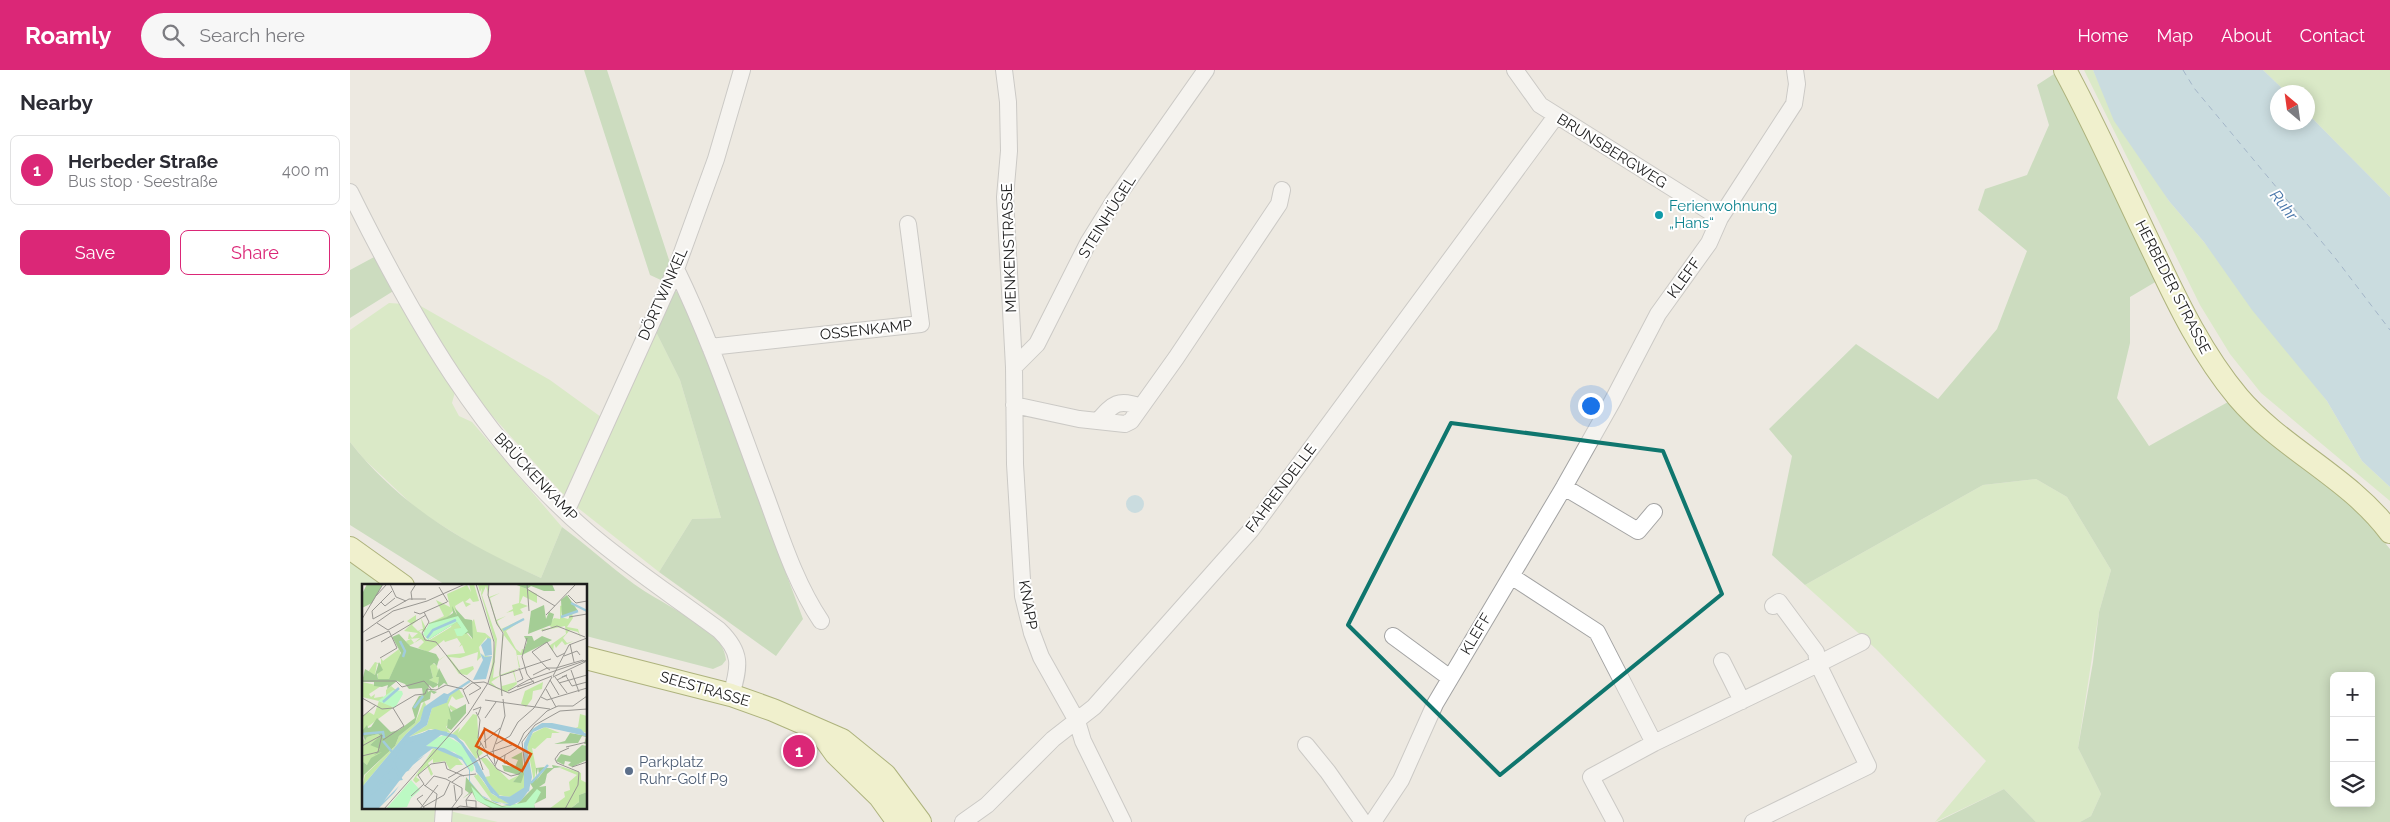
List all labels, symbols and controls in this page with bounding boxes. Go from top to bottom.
search box [141,13,491,58]
text: Roamly [25,21,111,50]
icon: search [159,21,187,49]
text: Search here [199,24,305,46]
text: Home [2077,25,2128,46]
text: Map [2156,25,2193,46]
text: About [2221,25,2272,46]
text: Contact [2300,25,2365,46]
north arrow [2270,85,2315,130]
text: Nearby [20,90,93,115]
street label: BRUNSBERGWEG [1554,110,1670,192]
text: Herbeder Straße [68,150,218,172]
text: 1 [33,161,41,180]
text: 400 m [282,161,329,180]
text: Bus stop · Seestraße [68,172,218,191]
street label: STEINHÜGEL [1074,172,1140,261]
street label: MENKENSTRASSE [998,183,1020,313]
water label: Ruhr [2266,186,2302,224]
place label: Ferienwohnung „Hans“ [1669,197,1777,232]
marker: Ferienwohnung „Hans“ [1653,209,1665,221]
street label: HERBEDER STRASSE [2131,217,2215,357]
button: Save [20,230,170,275]
button: Share [180,230,330,275]
street label: DÖRTWINKEL [634,244,692,343]
street label: KLEFF [1663,254,1705,302]
street label: OSSENKAMP [819,316,913,344]
your location [1578,393,1604,419]
street label: BRÜCKENKAMP [491,428,582,525]
street label: FAHRENDELLE [1242,440,1320,536]
street label: KNAPP [1015,579,1041,631]
inset map [362,584,588,810]
street label: KLEFF [1457,610,1495,658]
street label: SEESTRASSE [658,668,752,710]
map controls [2330,672,2375,807]
button: + [2330,672,2375,717]
button: − [2330,717,2375,762]
pin: 1 [783,732,815,770]
place label: Parkplatz Ruhr-Golf P9 [639,753,728,788]
button: layers [2330,762,2375,807]
marker: Parkplatz Ruhr-Golf P9 [623,765,635,777]

